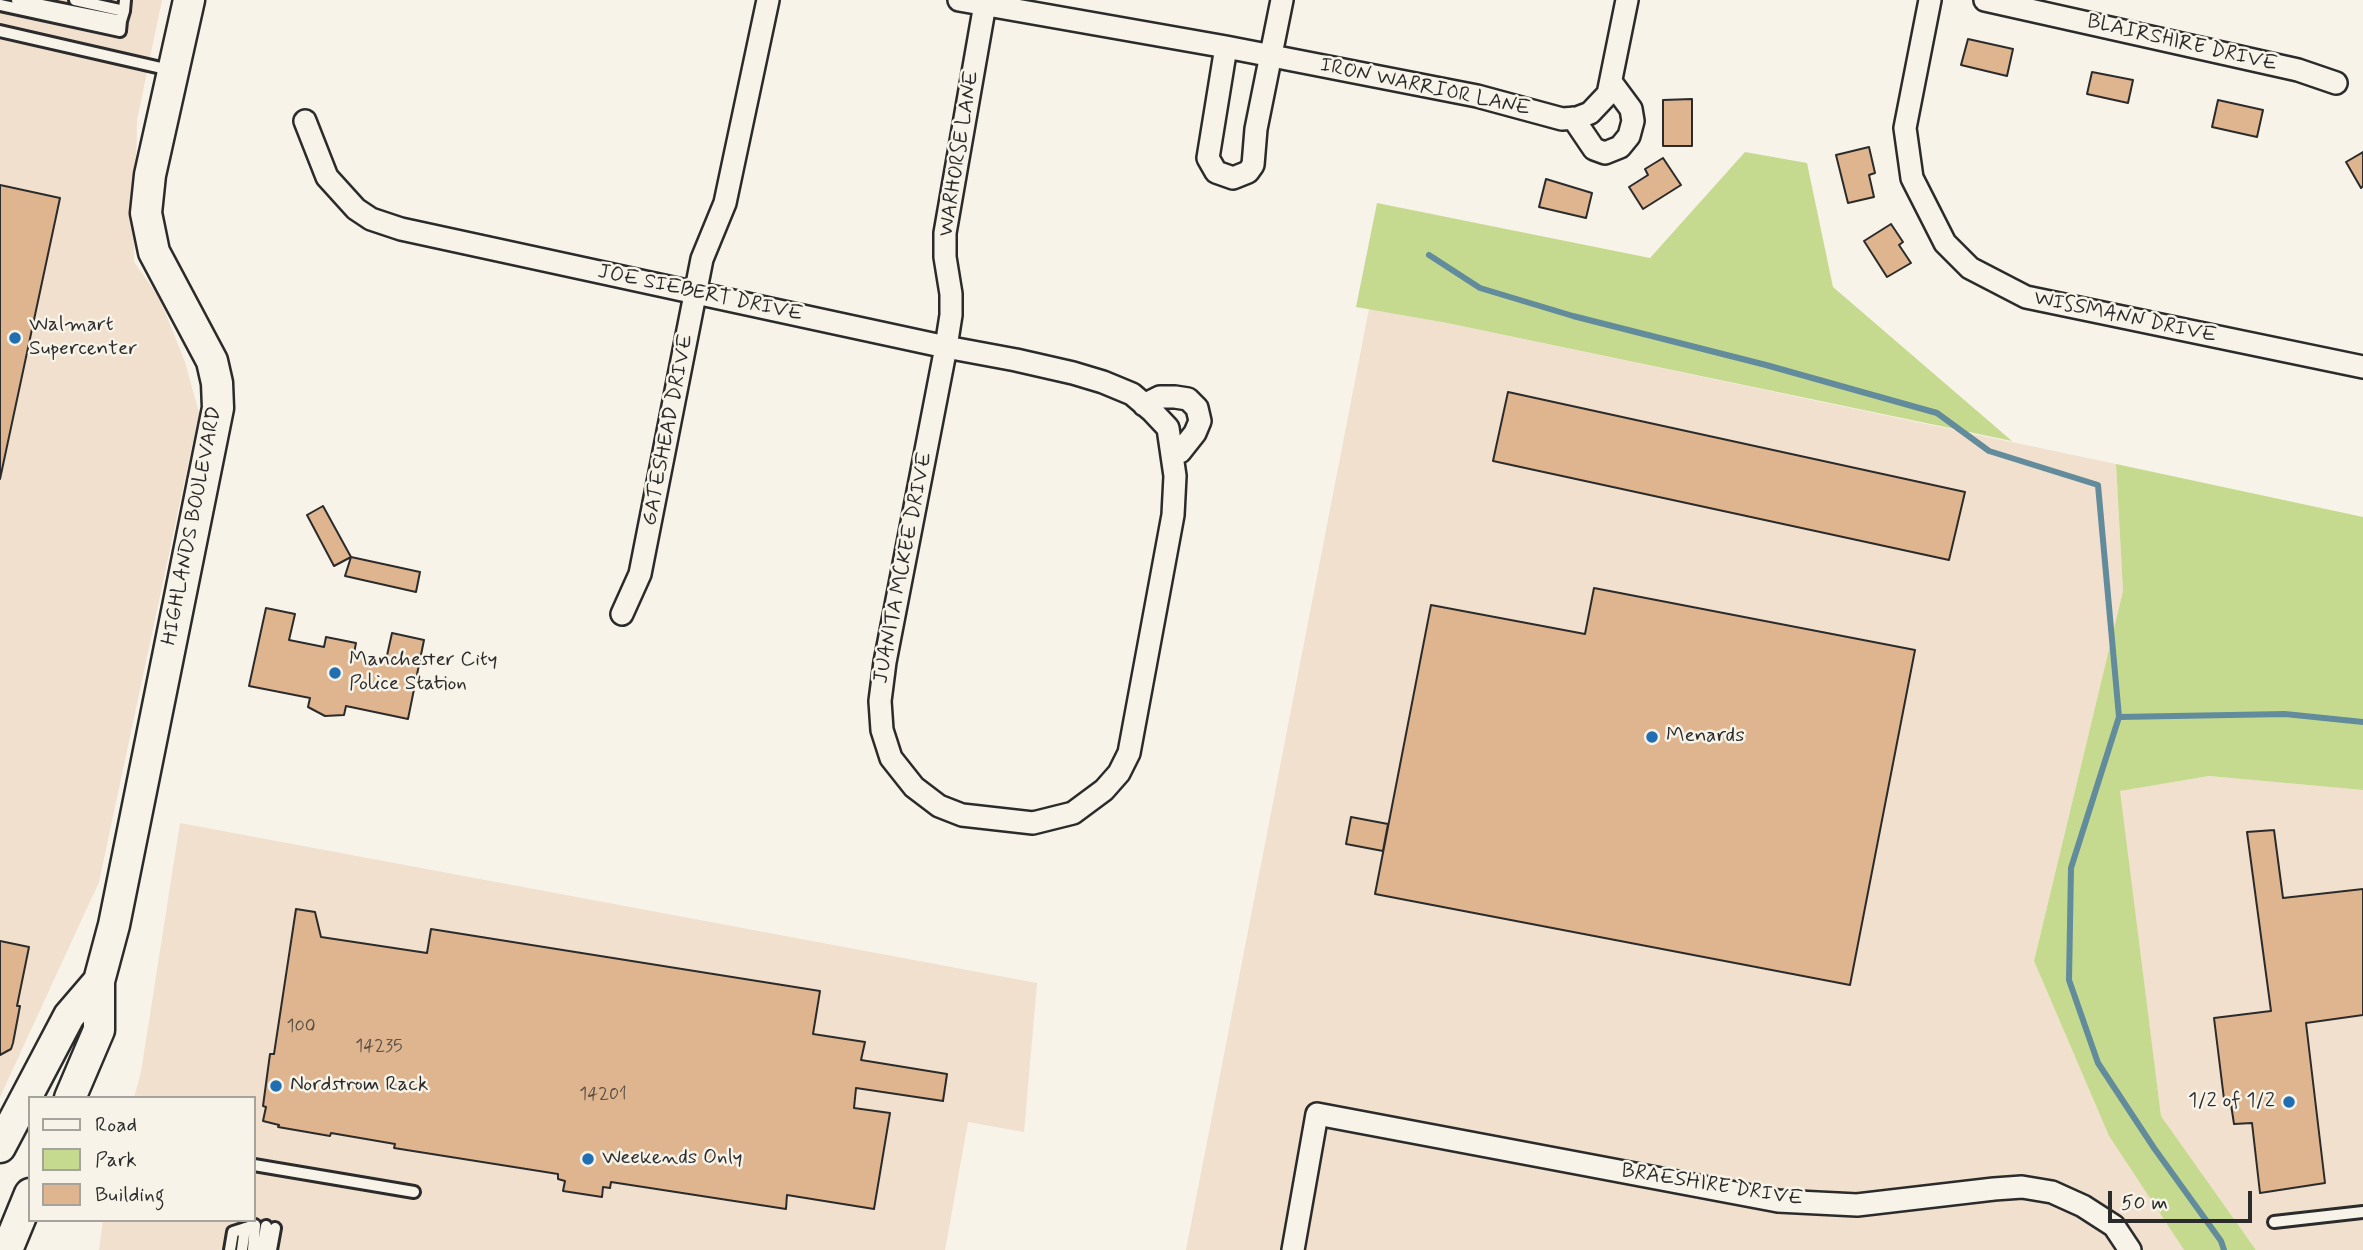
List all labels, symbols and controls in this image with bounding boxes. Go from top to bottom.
street label: BLAIRSHIRE DRIVE [2084,10,2280,78]
street label: IRON WARRIOR LANE [1318,53,1532,123]
street label: WARHORSE LANE [934,69,986,239]
street label: JOE SIEBERT DRIVE [595,260,805,328]
street label: WISSMANN DRIVE [2031,286,2219,350]
place label: Walmart Supercenter [29,313,137,363]
marker: Walmart Supercenter [7,330,23,346]
street label: GATESHEAD DRIVE [638,332,700,528]
street label: HIGHLANDS BOULEVARD [157,404,229,648]
street label: JUANITA MCKEE DRIVE [869,450,939,686]
place label: Manchester City Police Station [349,648,498,698]
marker: Manchester City Police Station [327,665,343,681]
place label: Menards [1666,724,1745,750]
marker: Menards [1644,729,1660,745]
house number: 100 [286,1016,316,1038]
house number: 14235 [355,1036,403,1058]
place label: Nordstrom Rack [290,1073,428,1099]
marker: Nordstrom Rack [268,1078,284,1094]
house number: 14201 [579,1084,627,1106]
place label: 1/2 of 1/2 [2188,1089,2275,1115]
marker: 1/2 of 1/2 [2281,1094,2297,1110]
legend [28,1096,256,1222]
text: Road [95,1111,137,1139]
text: Park [95,1146,137,1174]
place label: Weekends Only [602,1146,742,1172]
marker: Weekends Only [580,1151,596,1167]
street label: BRAESHIRE DRIVE [1619,1159,1805,1213]
scale bar [2111,1176,2254,1220]
text: Building [95,1181,165,1209]
text: 50 m [2121,1189,2168,1217]

